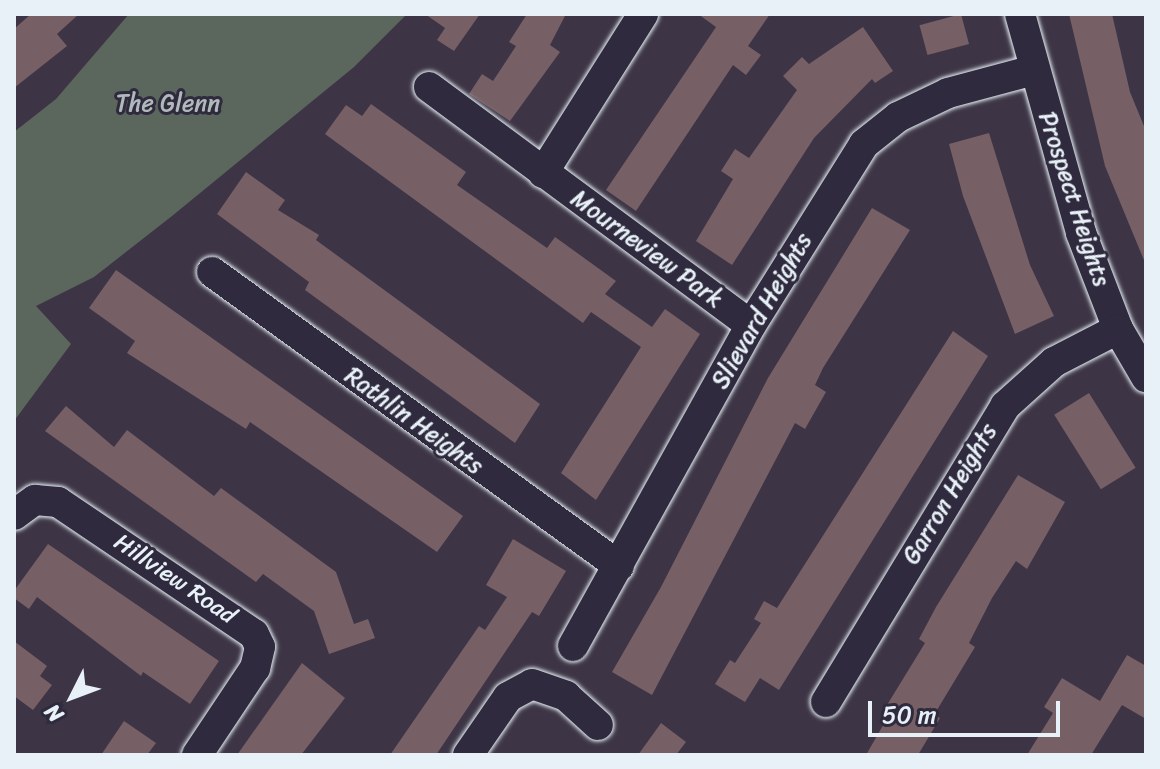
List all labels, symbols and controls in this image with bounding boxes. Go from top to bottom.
park label: The Glenn [116,90,220,118]
street label: Prospect Heights [1032,108,1116,290]
street label: Mourneview Park [565,184,729,314]
street label: Slievard Heights [706,228,818,394]
street label: Rathlin Heights [339,361,489,481]
street label: Garron Heights [897,418,1003,570]
street label: Hillview Road [109,528,241,630]
north arrow [32,657,112,737]
scale bar [872,685,1064,735]
text: 50 m [882,694,937,736]
text: N [34,695,73,732]

